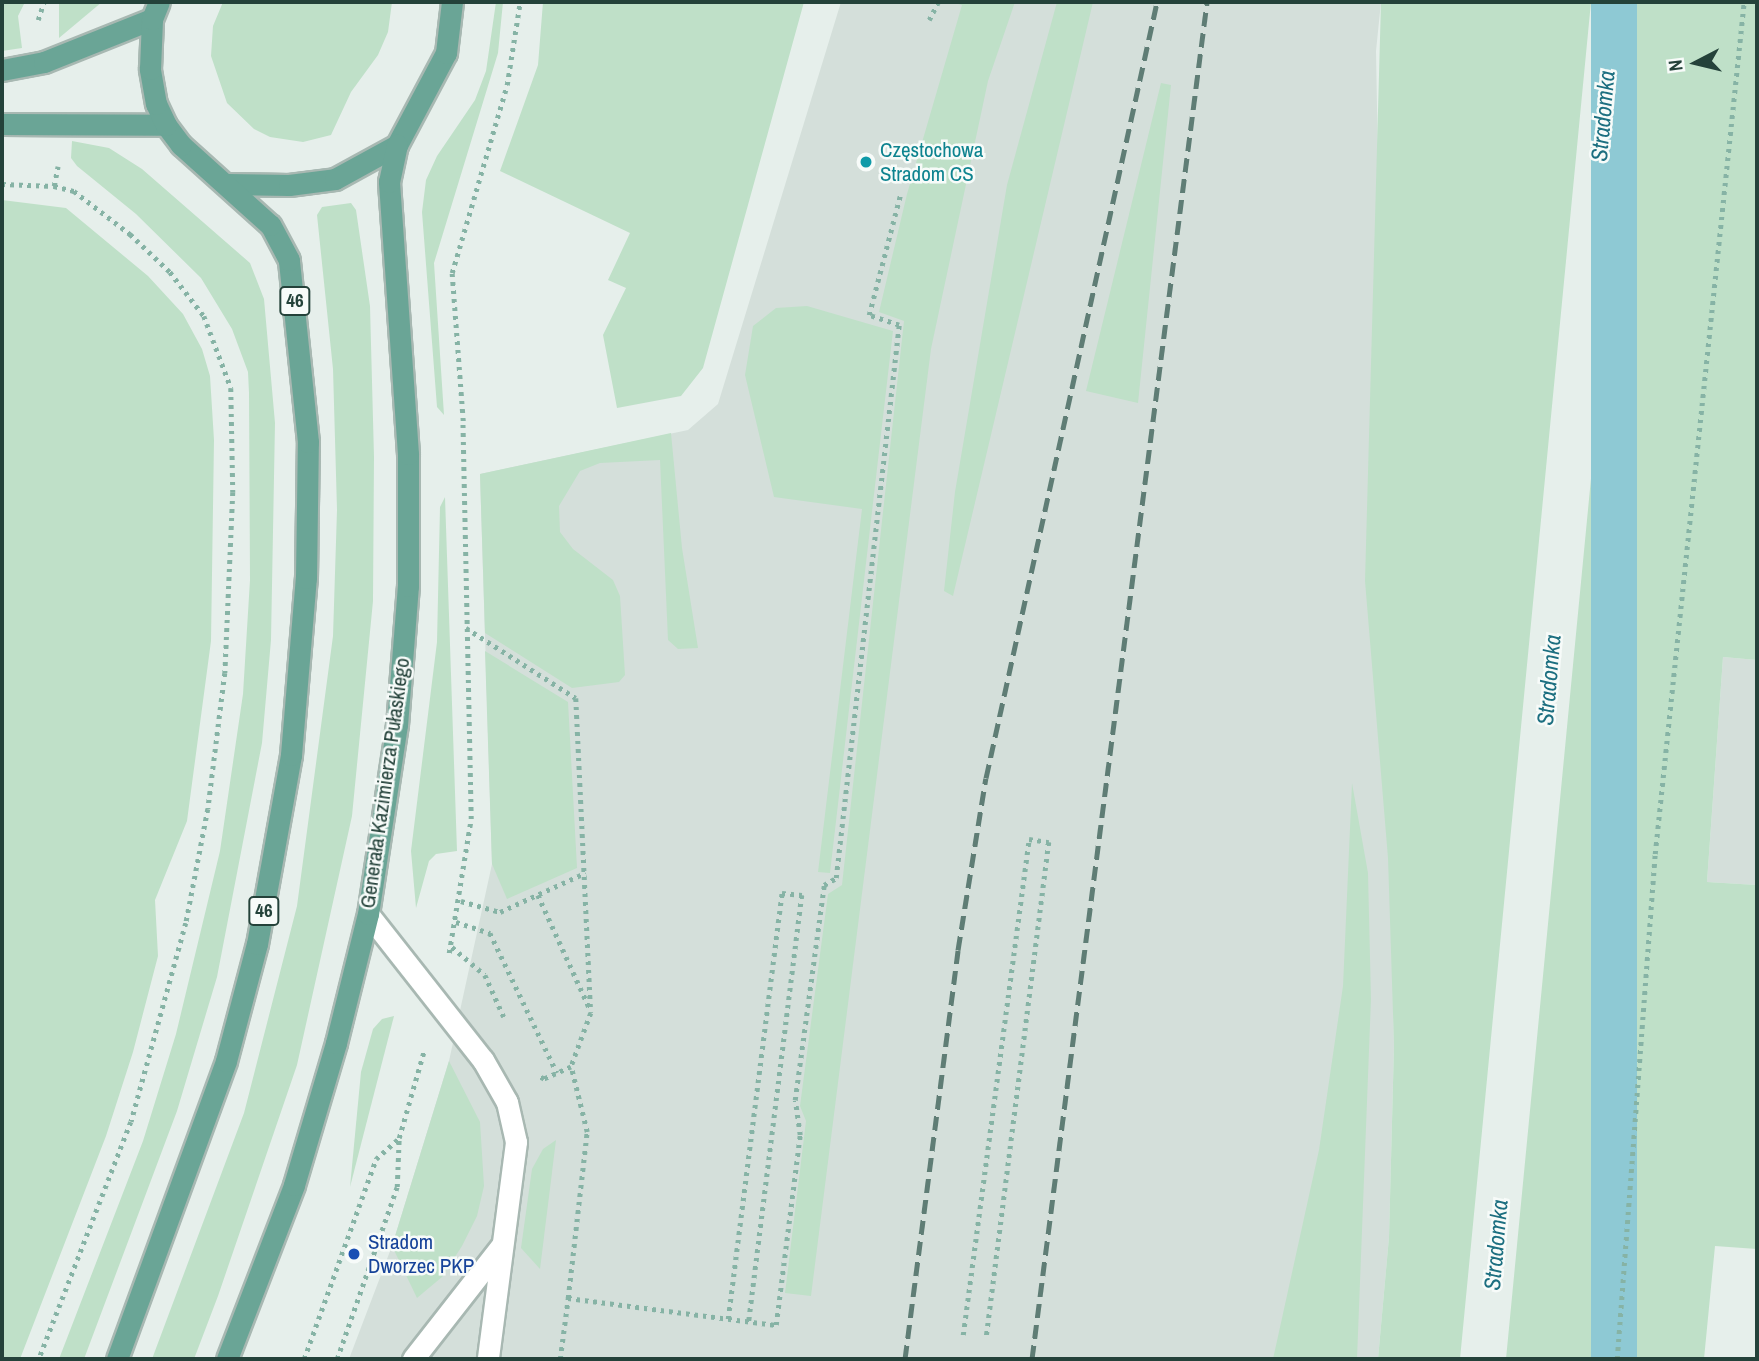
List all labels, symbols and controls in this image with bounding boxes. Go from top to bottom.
north arrow [1661,28,1731,98]
text: N [1662,58,1689,73]
water label: Stradomka [1585,69,1621,163]
place label: Częstochowa Stradom CS [880,137,983,187]
marker: Częstochowa Stradom CS [858,154,874,170]
road number: 46 [279,286,311,316]
water label: Stradomka [1531,633,1567,727]
street label: Generała Kazimierza Pułaskiego [355,656,415,910]
road number: 46 [248,896,280,926]
water label: Stradomka [1478,1198,1514,1292]
place label: Stradom Dworzec PKP [368,1229,474,1279]
marker: Stradom Dworzec PKP [346,1246,362,1262]

